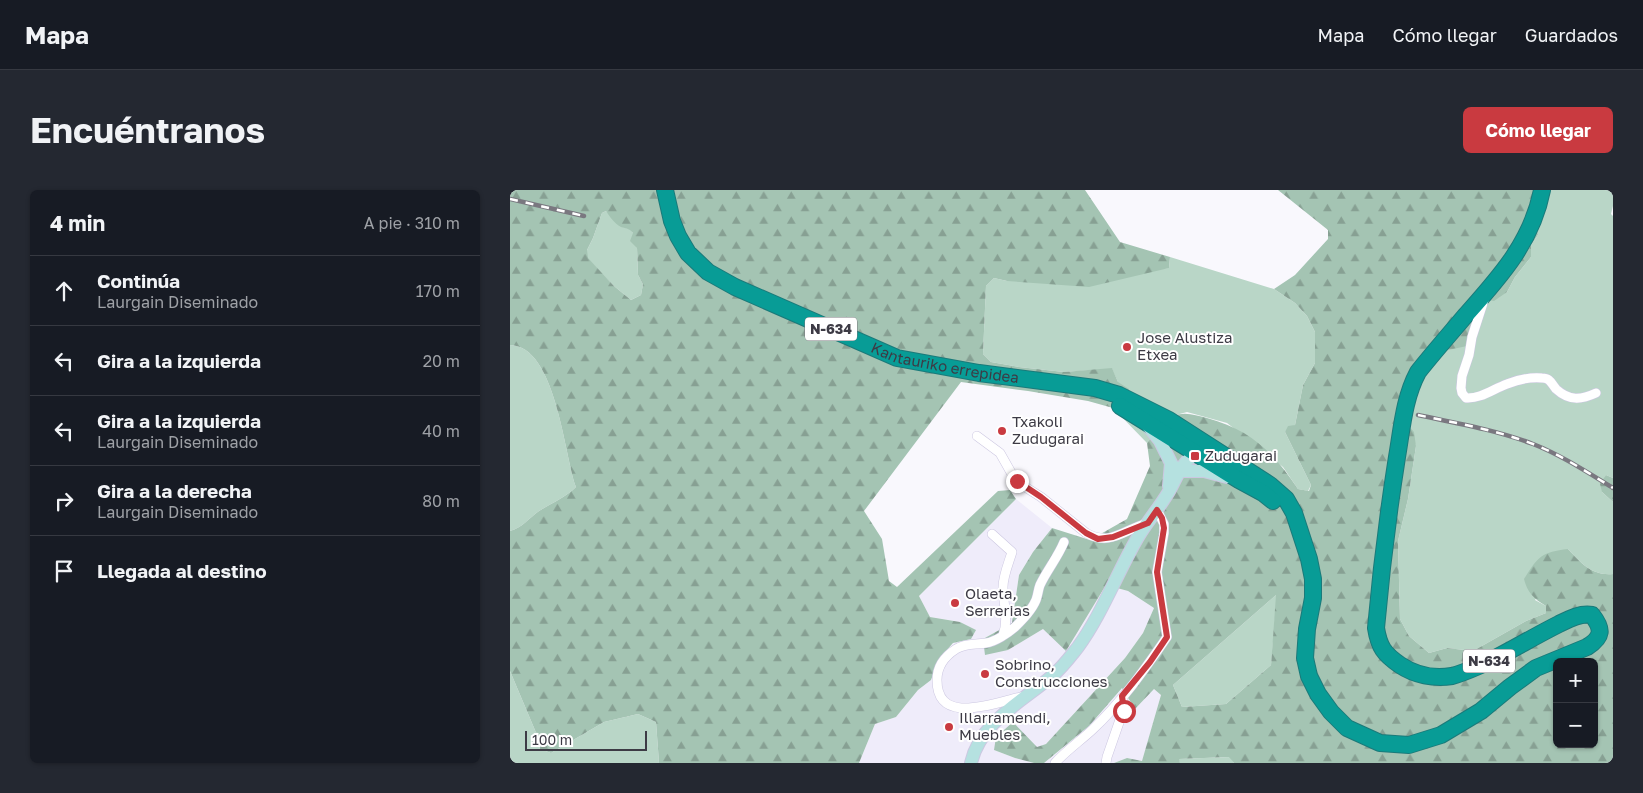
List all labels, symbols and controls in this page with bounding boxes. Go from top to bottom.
text: Mapa [25,20,89,49]
text: Mapa [1318,24,1364,46]
text: Cómo llegar [1392,24,1497,46]
text: Guardados [1525,24,1618,46]
button: Cómo llegar [1463,107,1613,153]
text: Encuéntranos [30,109,265,151]
text: 4 min [50,210,105,236]
text: A pie · 310 m [364,213,460,233]
text: Continúa [97,269,180,292]
icon: ahead [50,277,78,305]
text: 170 m [416,281,460,301]
text: Laurgain Diseminado [97,292,258,312]
road number: N-634 [805,318,857,340]
place label: Jose Alustiza Etxea [1137,328,1232,363]
street label: Kantauriko errepidea [869,338,1020,386]
marker: Jose Alustiza Etxea [1121,341,1133,353]
icon: left [50,347,78,375]
text: Gira a la izquierda [97,349,261,372]
text: 20 m [423,351,460,371]
text: Gira a la izquierda [97,409,261,432]
place label: Txakoli Zudugarai [1012,412,1084,447]
icon: left [50,417,78,445]
text: 40 m [422,421,460,441]
marker: Txakoli Zudugarai [996,425,1008,437]
text: Laurgain Diseminado [97,432,258,452]
place label: Zudugarai [1205,446,1277,464]
marker: Zudugarai [1189,450,1201,462]
route end [1006,470,1029,493]
text: Gira a la derecha [97,479,252,502]
icon: right [50,487,78,515]
text: 80 m [422,491,460,511]
text: Laurgain Diseminado [97,502,258,522]
icon: arrive [50,557,78,585]
text: Llegada al destino [97,559,267,582]
place label: Olaeta, Serrerias [965,584,1030,619]
marker: Olaeta, Serrerias [949,597,961,609]
road number: N-634 [1463,650,1515,672]
place label: Sobrino, Construcciones [995,655,1108,690]
map controls [1553,658,1598,748]
button: + [1553,658,1598,703]
marker: Sobrino, Construcciones [979,668,991,680]
route start [1113,700,1136,723]
button: − [1553,703,1598,748]
place label: Illarramendi, Muebles [959,708,1051,743]
marker: Illarramendi, Muebles [943,721,955,733]
scale bar [525,728,648,751]
text: 100 m [532,731,572,748]

